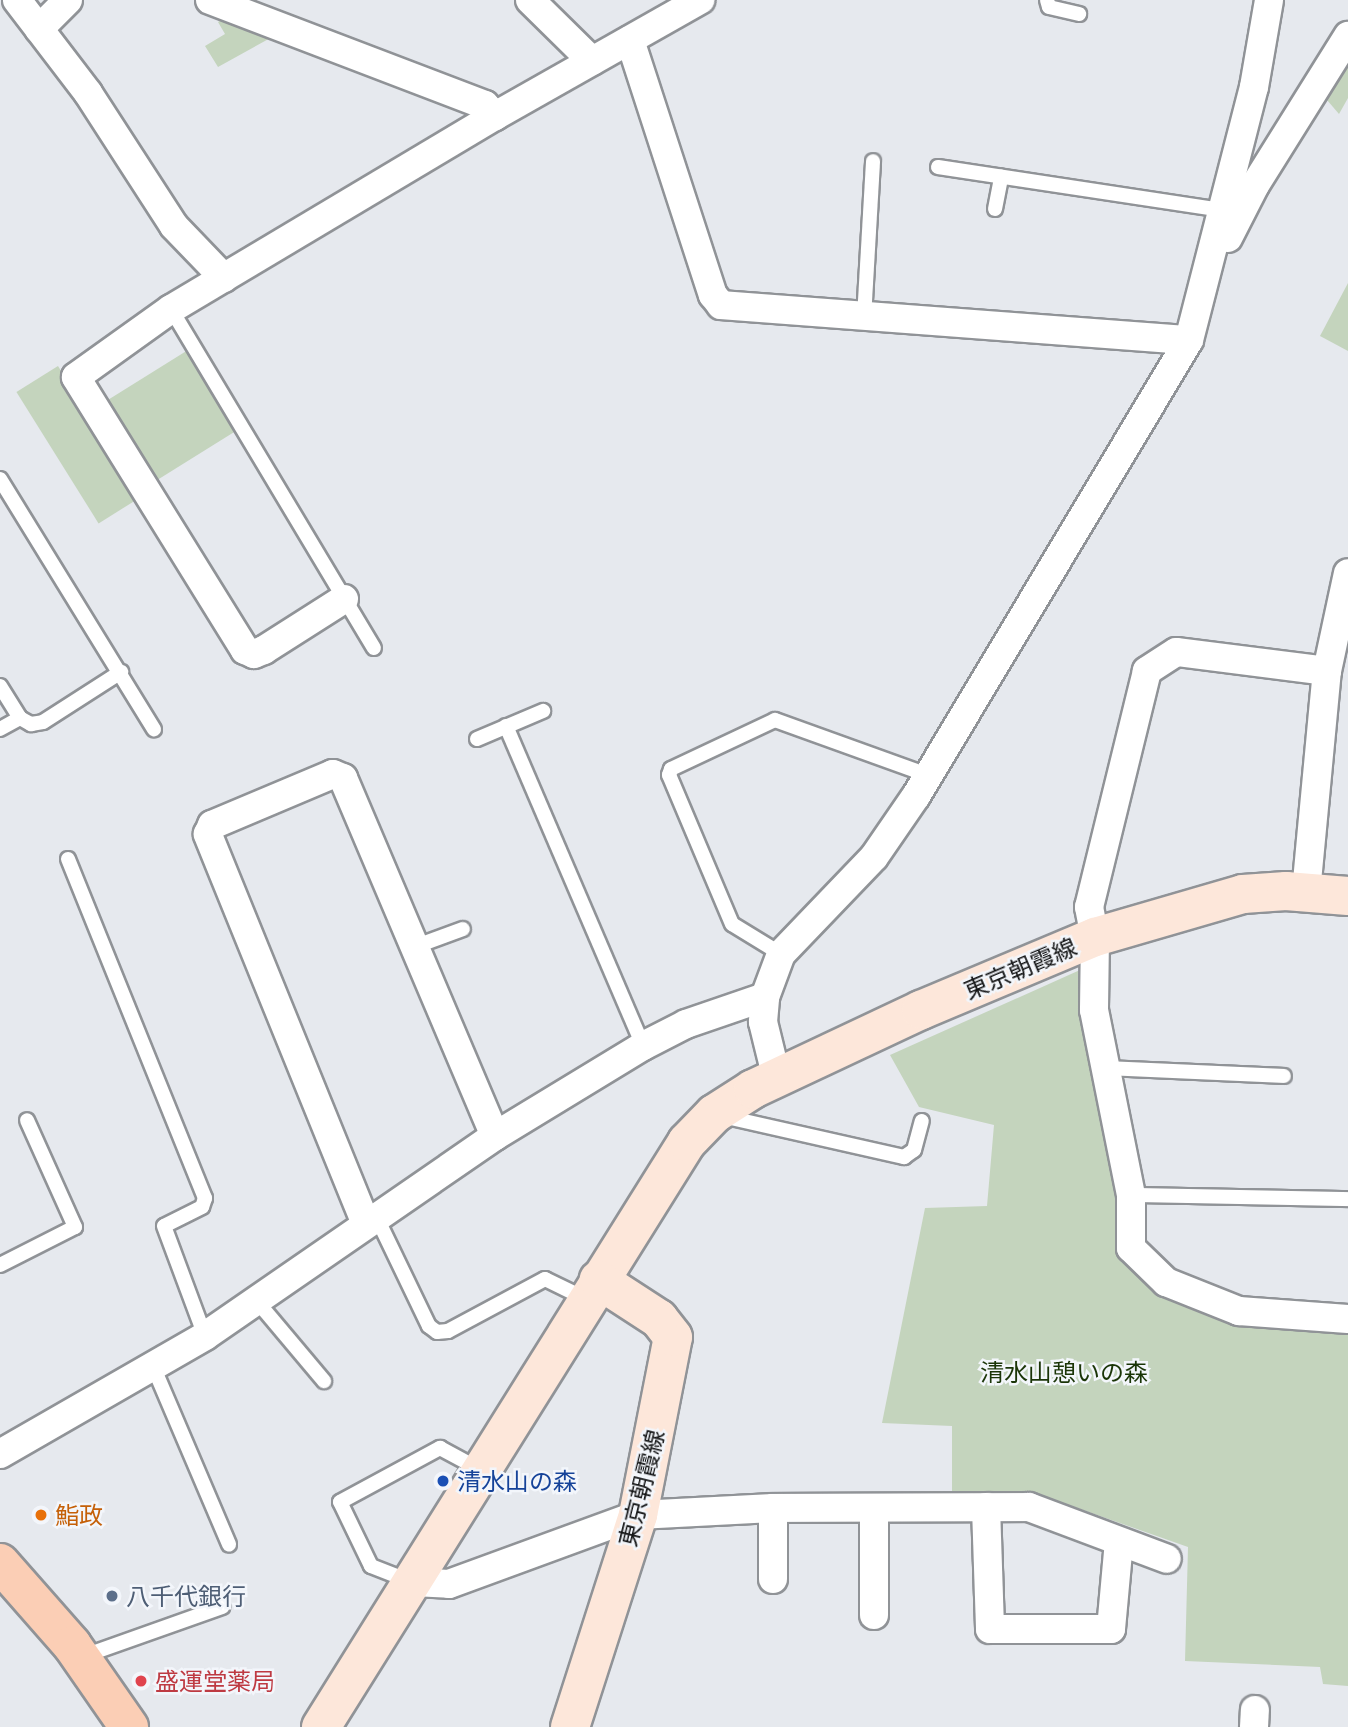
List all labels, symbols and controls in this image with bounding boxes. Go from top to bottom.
street label: 東京朝霞線 [959,931,1081,1005]
park label: 清水山憩いの森 [980,1358,1148,1386]
street label: 東京朝霞線 [613,1426,669,1550]
place label: 清水山の森 [457,1467,577,1495]
marker: 清水山の森 [435,1473,451,1489]
place label: 鮨政 [55,1501,103,1529]
marker: 鮨政 [33,1507,49,1523]
place label: 八千代銀行 [126,1582,246,1610]
marker: 八千代銀行 [104,1588,120,1604]
place label: 盛運堂薬局 [155,1667,275,1695]
marker: 盛運堂薬局 [133,1673,149,1689]

